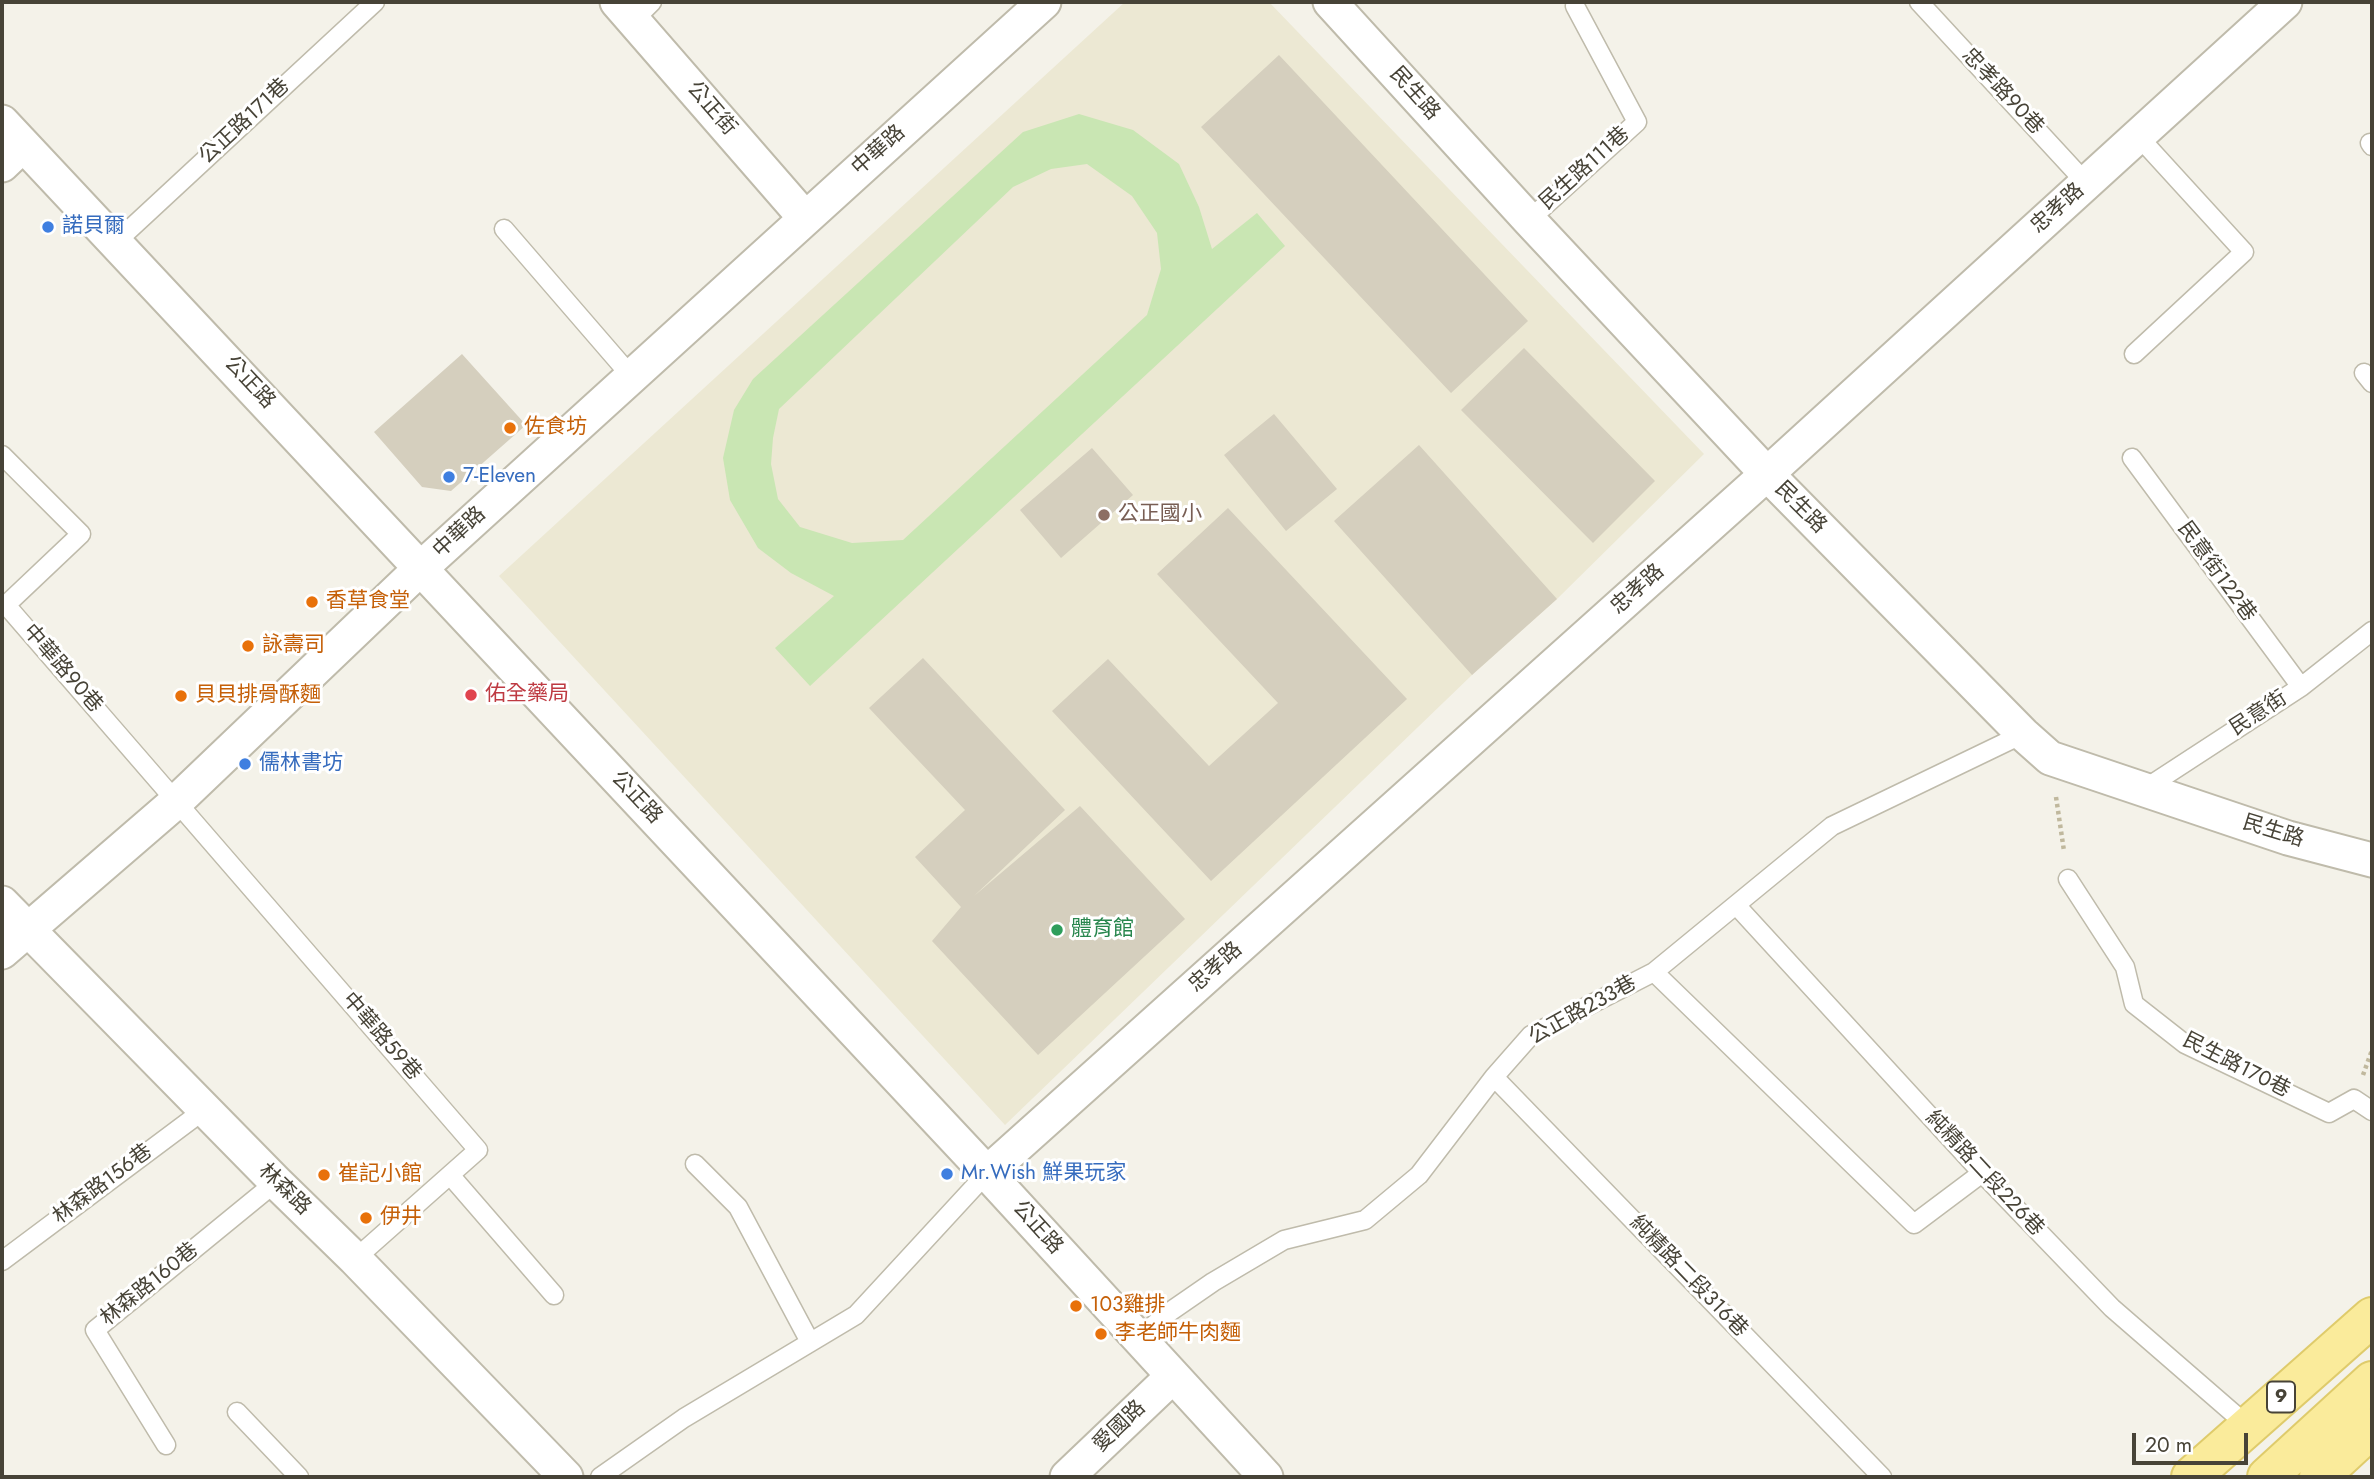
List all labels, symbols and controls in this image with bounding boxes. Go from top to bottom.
street label: 忠孝路90巷 [1956,44,2048,140]
street label: 民生路 [1384,62,1444,126]
street label: 公正路171巷 [195,74,295,170]
street label: 公正街 [681,77,741,141]
street label: 中華路 [847,121,911,181]
street label: 民生路111巷 [1535,122,1635,216]
street label: 忠孝路 [2026,179,2090,239]
place label: 諾貝爾 [62,214,125,240]
marker: 諾貝爾 [40,219,56,235]
street label: 公正路 [218,351,280,415]
place label: 佐食坊 [524,415,587,441]
marker: 佐食坊 [502,420,518,436]
place label: 7-Eleven [463,464,536,490]
marker: 7-Eleven [441,469,457,485]
street label: 民生路 [1769,477,1831,539]
street label: 中華路 [428,502,492,564]
place label: 公正國小 [1118,502,1202,528]
marker: 公正國小 [1096,507,1112,523]
street label: 民意街122巷 [2171,517,2261,627]
street label: 忠孝路 [1606,560,1670,620]
place label: 香草食堂 [326,589,410,615]
marker: 香草食堂 [304,594,320,610]
street label: 中華路90巷 [17,620,107,718]
place label: 詠壽司 [262,633,325,659]
marker: 詠壽司 [240,638,256,654]
place label: 佑全藥局 [485,682,569,708]
place label: 貝貝排骨酥麵 [195,683,321,709]
street label: 民意街 [2226,686,2292,742]
marker: 佑全藥局 [463,687,479,703]
marker: 貝貝排骨酥麵 [173,688,189,704]
place label: 儒林書坊 [259,751,343,777]
marker: 儒林書坊 [237,756,253,772]
street label: 公正路 [605,766,667,830]
street label: 民生路 [2239,811,2307,853]
place label: 體育館 [1071,917,1134,943]
marker: 體育館 [1049,922,1065,938]
street label: 忠孝路 [1184,938,1248,998]
street label: 公正路233巷 [1525,971,1641,1051]
street label: 中華路59巷 [336,988,426,1086]
street label: 民生路170巷 [2178,1028,2294,1104]
street label: 純精路二段226巷 [1920,1106,2048,1242]
street label: 林森路156巷 [49,1140,157,1230]
street label: 林森路 [253,1159,315,1221]
place label: Mr.Wish 鮮果玩家 [961,1161,1126,1187]
place label: 崔記小館 [338,1162,422,1188]
marker: Mr.Wish 鮮果玩家 [939,1166,955,1182]
marker: 崔記小館 [316,1167,332,1183]
street label: 公正路 [1007,1196,1067,1260]
place label: 伊井 [380,1205,422,1231]
marker: 伊井 [358,1210,374,1226]
street label: 純精路二段316巷 [1624,1211,1752,1343]
street label: 林森路160巷 [96,1238,204,1332]
place label: 103雞排 [1090,1293,1166,1319]
marker: 103雞排 [1068,1298,1084,1314]
place label: 李老師牛肉麵 [1115,1321,1241,1347]
marker: 李老師牛肉麵 [1093,1326,1109,1342]
road number: 9 [2267,1382,2295,1413]
street label: 愛國路 [1089,1396,1151,1458]
scale bar [2136,1420,2252,1464]
text: 20 m [2145,1430,2192,1460]

